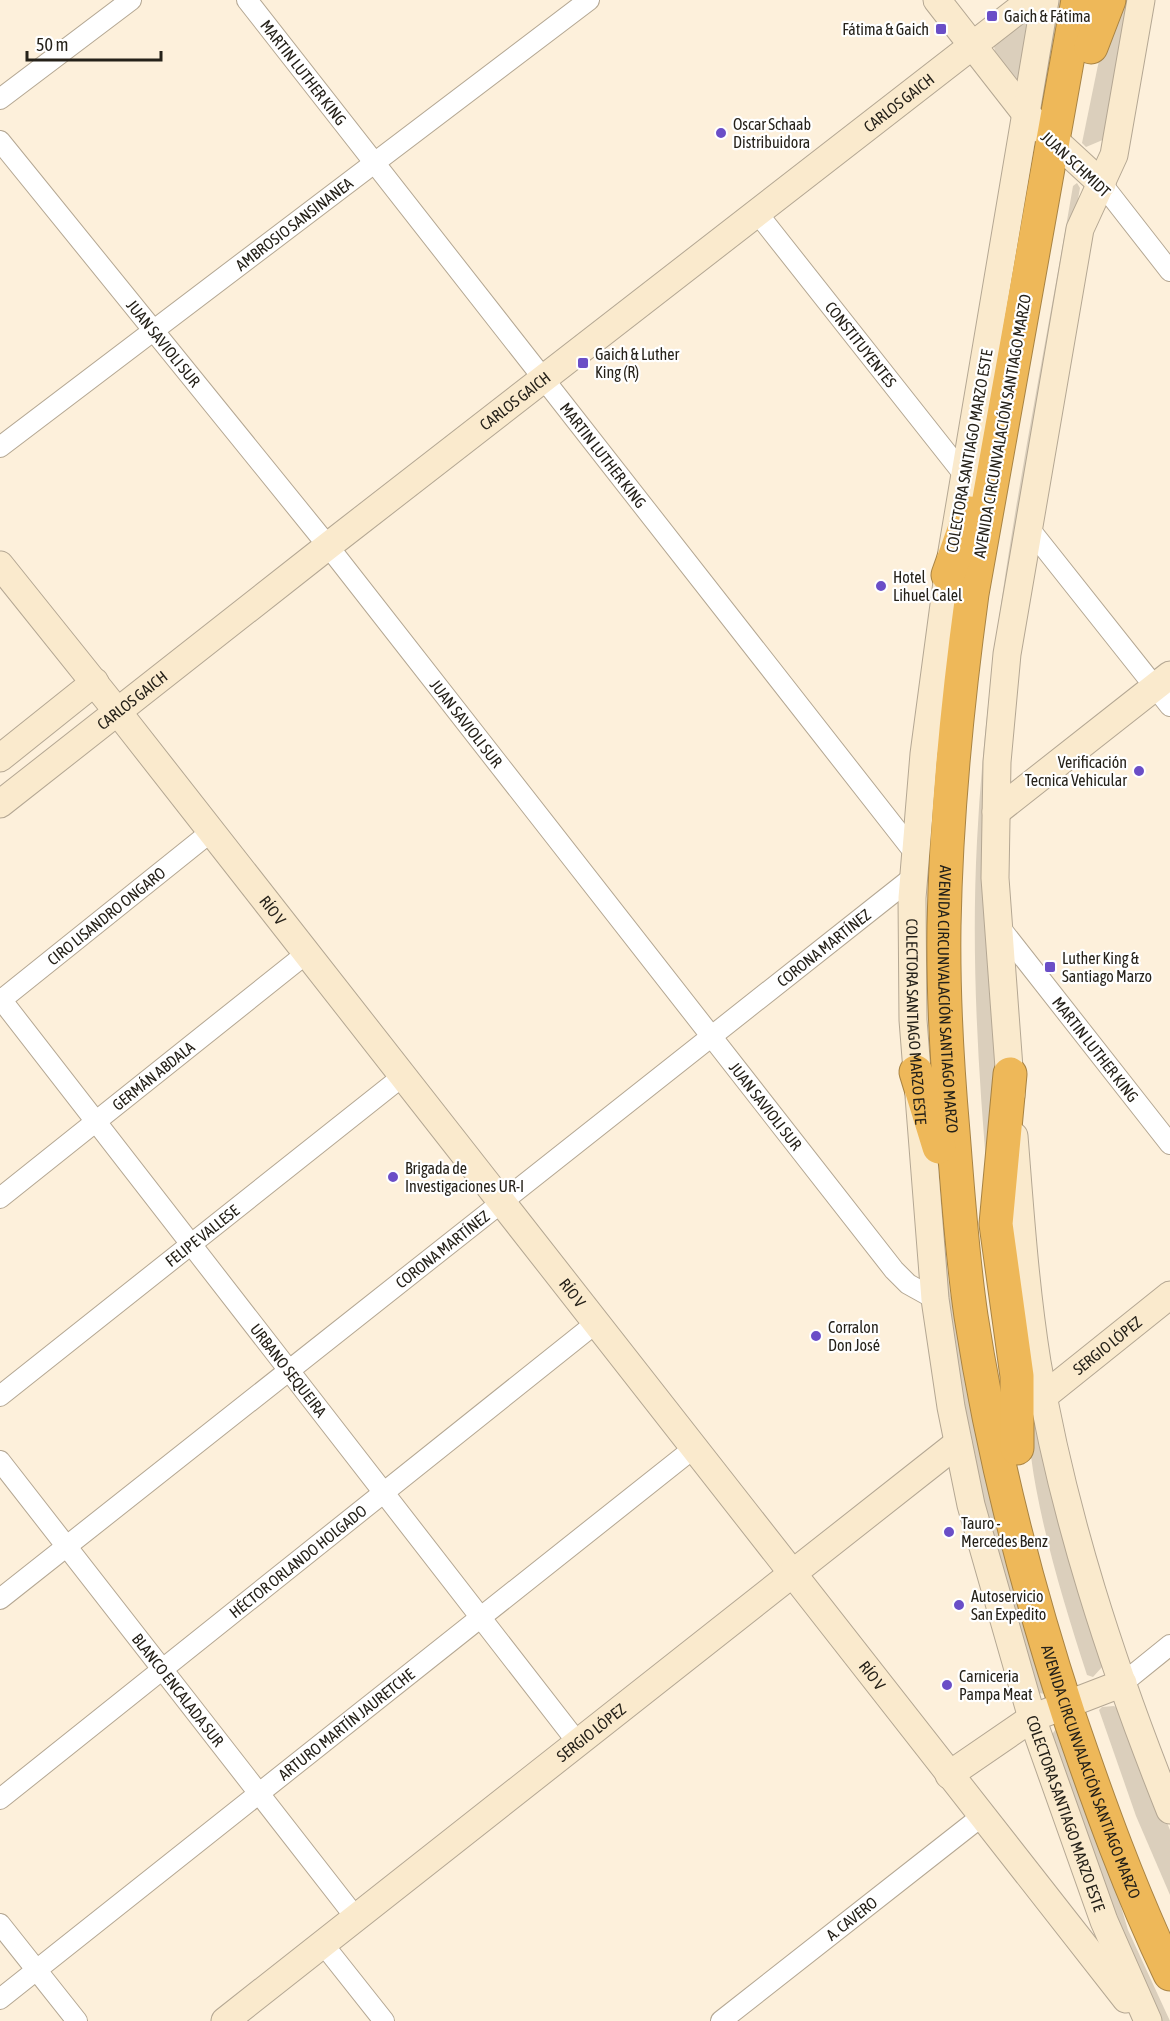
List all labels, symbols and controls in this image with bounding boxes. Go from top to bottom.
place label: Gaich & Fátima [1004,7,1091,25]
marker: Gaich & Fátima [985,9,999,23]
street label: MARTIN LUTHER KING [257,16,350,128]
place label: Fátima & Gaich [842,20,929,38]
marker: Fátima & Gaich [934,22,948,36]
scale bar [27,24,160,62]
text: 50 m [36,34,68,55]
street label: CARLOS GAICH [860,70,938,136]
place label: Oscar Schaab Distribuidora [733,115,811,151]
marker: Oscar Schaab Distribuidora [714,126,728,140]
street label: JUAN SCHMIDT [1038,128,1114,200]
street label: AMBROSIO SANSINANEA [232,174,356,274]
street label: AVENIDA CIRCUNVALACIÓN SANTIAGO MARZO [970,293,1034,559]
street label: JUAN SAVIOLI SUR [123,296,204,390]
street label: CONSTITUYENTES [822,298,900,391]
place label: Gaich & Luther King (R) [595,345,680,382]
street label: COLECTORA SANTIAGO MARZO ESTE [942,348,996,554]
marker: Gaich & Luther King (R) [576,356,590,370]
street label: CARLOS GAICH [476,368,554,434]
street label: MARTIN LUTHER KING [557,399,650,511]
place label: Hotel Lihuel Calel [893,568,963,604]
marker: Hotel Lihuel Calel [874,579,888,593]
street label: CARLOS GAICH [93,667,171,733]
street label: JUAN SAVIOLI SUR [427,676,506,771]
place label: Verificación Tecnica Vehicular [1025,753,1127,789]
marker: Verificación Tecnica Vehicular [1132,764,1146,778]
street label: CIRO LISANDRO ONGARO [44,863,169,969]
street label: AVENIDA CIRCUNVALACIÓN SANTIAGO MARZO [935,865,962,1134]
street label: RÍO V [256,892,290,928]
street label: CORONA MARTÍNEZ [773,905,874,990]
street label: COLECTORA SANTIAGO MARZO ESTE [903,918,930,1126]
place label: Luther King & Santiago Marzo [1062,949,1152,986]
marker: Luther King & Santiago Marzo [1043,960,1057,974]
street label: MARTIN LUTHER KING [1049,993,1142,1105]
street label: GERMÁN ABDALA [109,1037,198,1114]
street label: JUAN SAVIOLI SUR [726,1059,806,1153]
place label: Brigada de Investigaciones UR-I [405,1159,524,1196]
marker: Brigada de Investigaciones UR-I [386,1170,400,1184]
street label: FELIPE VALLESE [162,1201,242,1270]
street label: CORONA MARTÍNEZ [392,1207,493,1292]
street label: RÍO V [556,1275,590,1311]
street label: SERGIO LÓPEZ [1069,1312,1145,1378]
place label: Corralon Don José [828,1318,880,1354]
street label: URBANO SEQUEIRA [247,1320,331,1420]
marker: Corralon Don José [809,1329,823,1343]
street label: HÉCTOR ORLANDO HOLGADO [226,1501,370,1621]
place label: Tauro - Mercedes Benz [961,1514,1048,1550]
marker: Tauro - Mercedes Benz [942,1525,956,1539]
place label: Autoservicio San Expedito [971,1587,1046,1624]
marker: Autoservicio San Expedito [952,1598,966,1612]
street label: BLANCO ENCALADA SUR [129,1630,228,1750]
street label: AVENIDA CIRCUNVALACIÓN SANTIAGO MARZO [1038,1643,1144,1901]
street label: RÍO V [856,1657,889,1693]
street label: ARTURO MARTÍN JAURETCHE [275,1665,418,1784]
place label: Carniceria Pampa Meat [959,1667,1033,1704]
marker: Carniceria Pampa Meat [940,1678,954,1692]
street label: SERGIO LÓPEZ [553,1700,629,1765]
street label: COLECTORA SANTIAGO MARZO ESTE [1023,1713,1109,1914]
street label: A. CAVERO [823,1893,881,1944]

